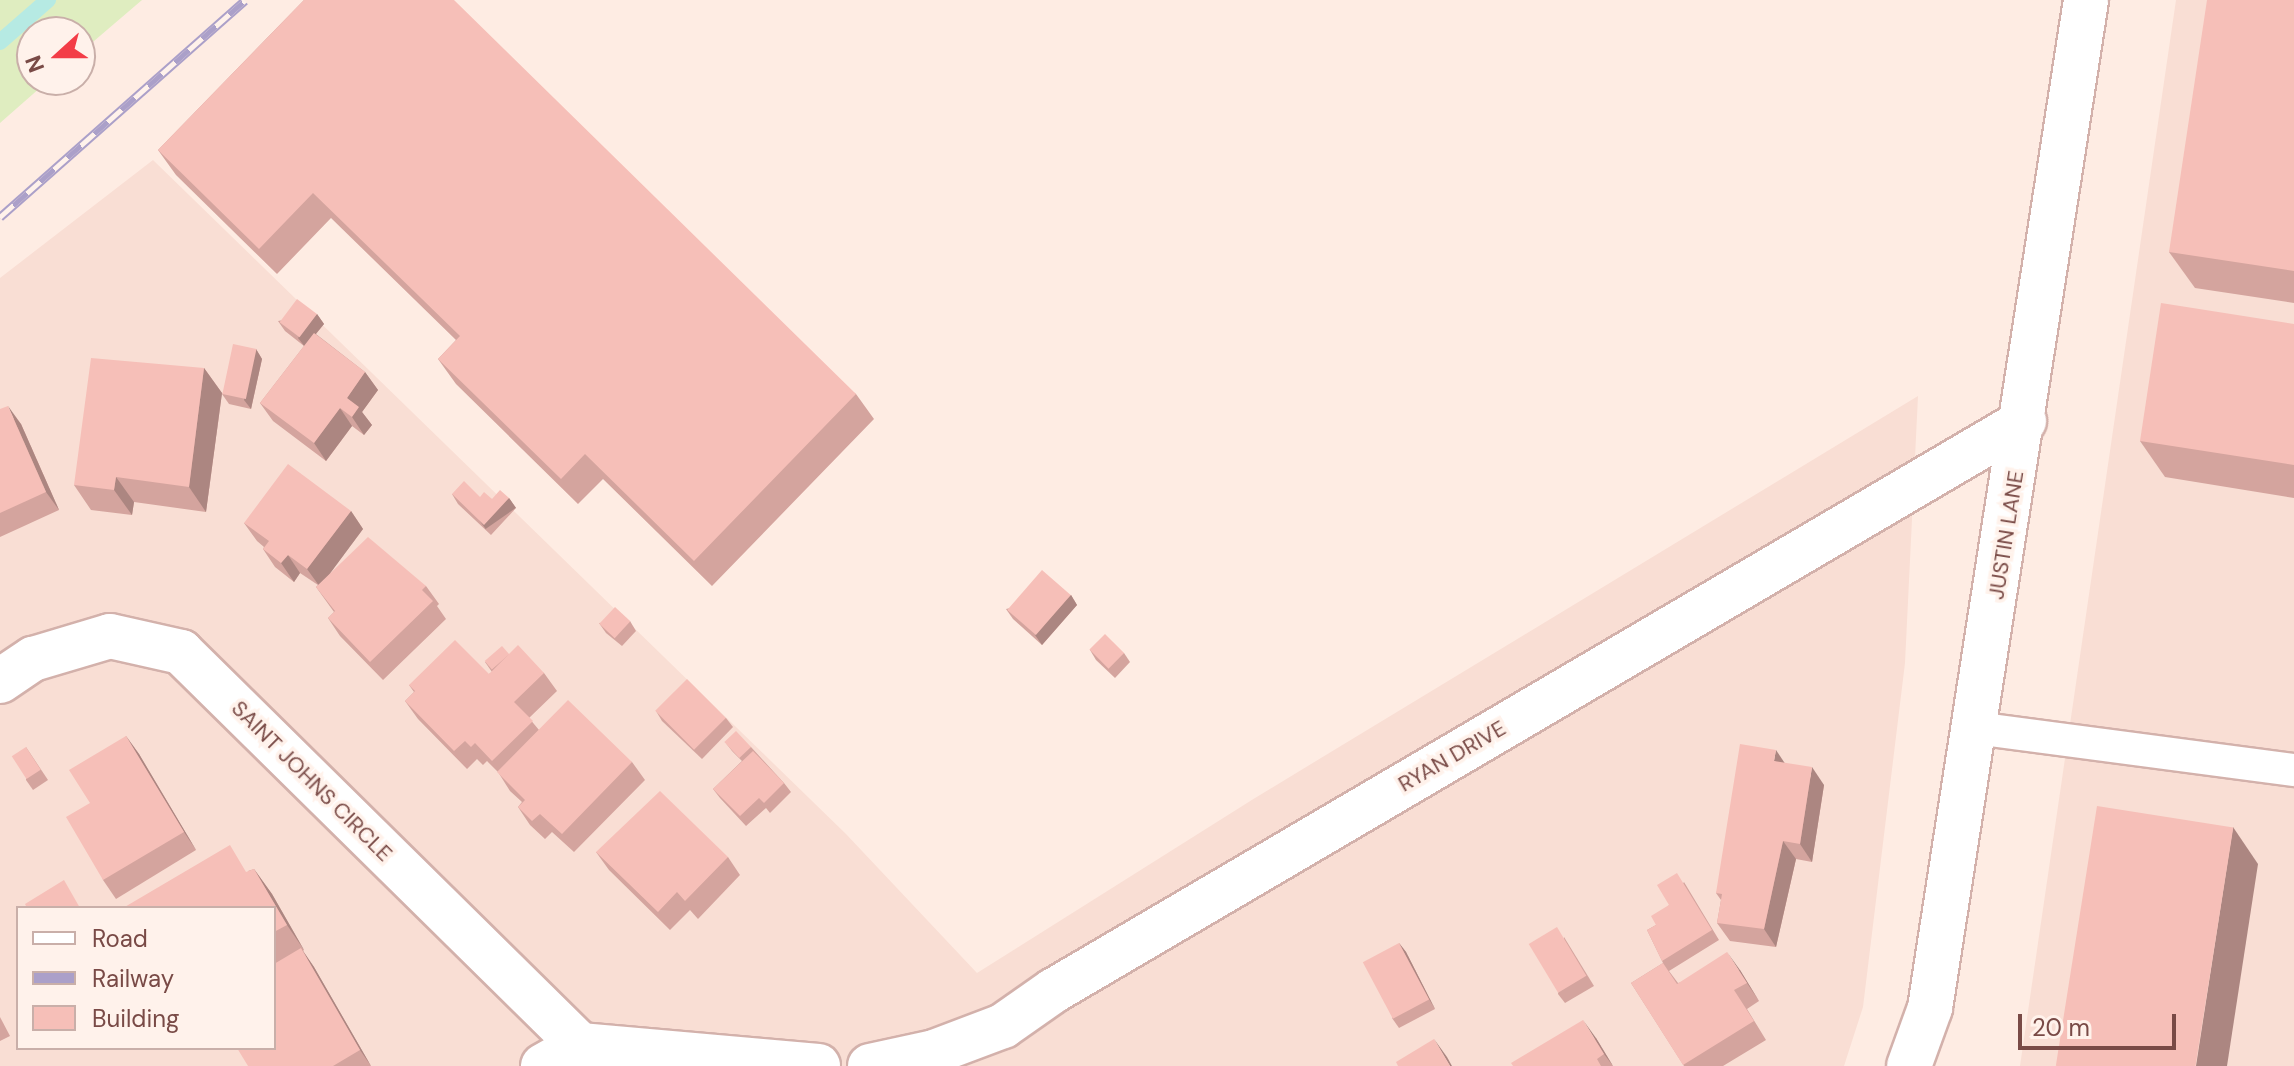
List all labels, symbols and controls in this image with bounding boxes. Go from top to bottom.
north arrow [16,16,96,96]
text: N [19,51,51,77]
street label: JUSTIN LANE [1983,469,2029,601]
street label: SAINT JOHNS CIRCLE [226,695,398,867]
street label: RYAN DRIVE [1394,715,1510,797]
legend [16,906,276,1050]
text: Road [92,923,148,954]
text: Railway [92,963,174,994]
scale bar [2022,998,2180,1048]
text: Building [92,1003,179,1034]
text: 20 m [2032,1012,2090,1043]

